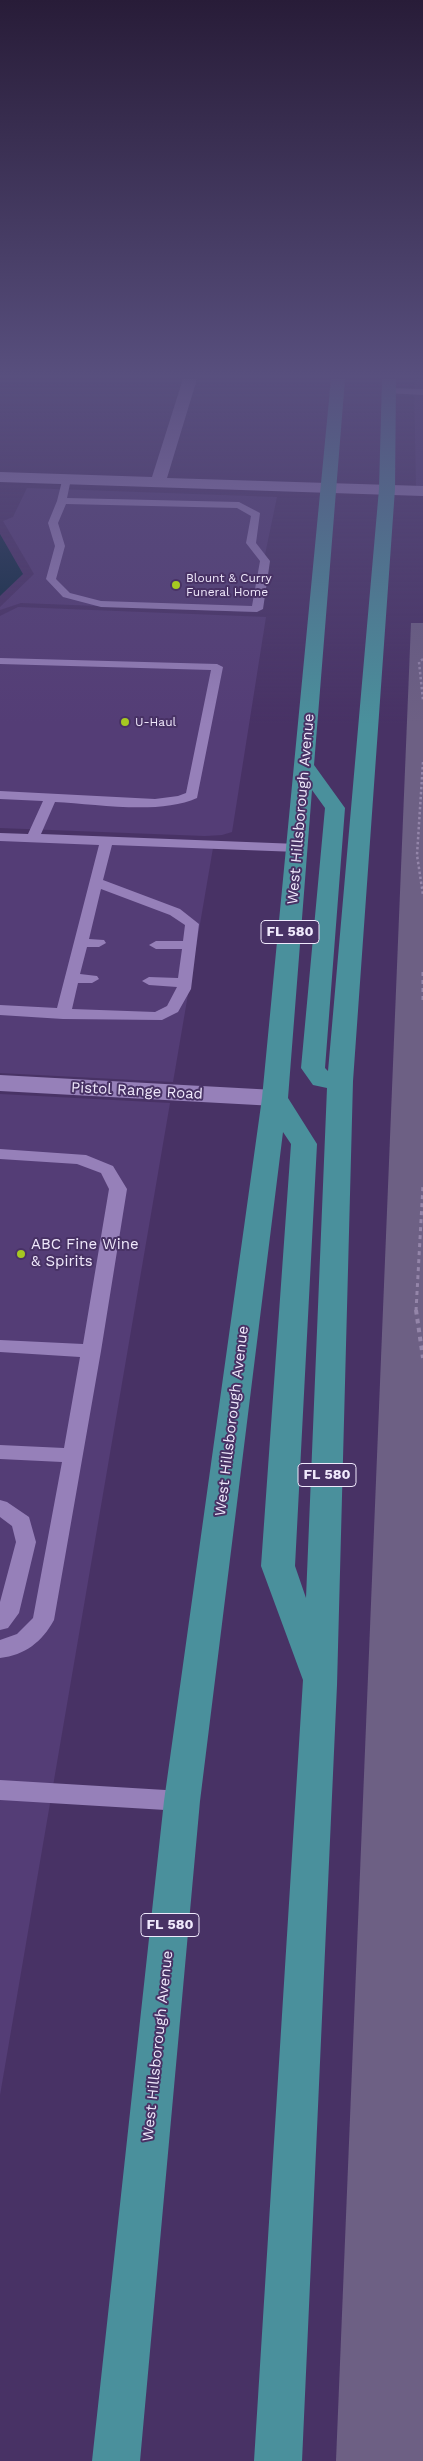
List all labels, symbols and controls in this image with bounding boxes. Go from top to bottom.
place label: Blount & Curry Funeral Home [186,571,272,599]
marker: Blount & Curry Funeral Home [170,579,182,591]
street label: West Hillsborough Avenue [284,713,318,905]
place label: U-Haul [135,715,176,729]
marker: U-Haul [119,716,131,728]
road number: FL 580 [261,920,319,944]
street label: Pistol Range Road [71,1079,203,1103]
place label: ABC Fine Wine & Spirits [31,1236,139,1271]
marker: ABC Fine Wine & Spirits [15,1248,27,1260]
street label: West Hillsborough Avenue [211,1325,253,1517]
road number: FL 580 [298,1464,356,1486]
road number: FL 580 [141,1914,199,1936]
street label: West Hillsborough Avenue [139,1950,177,2142]

